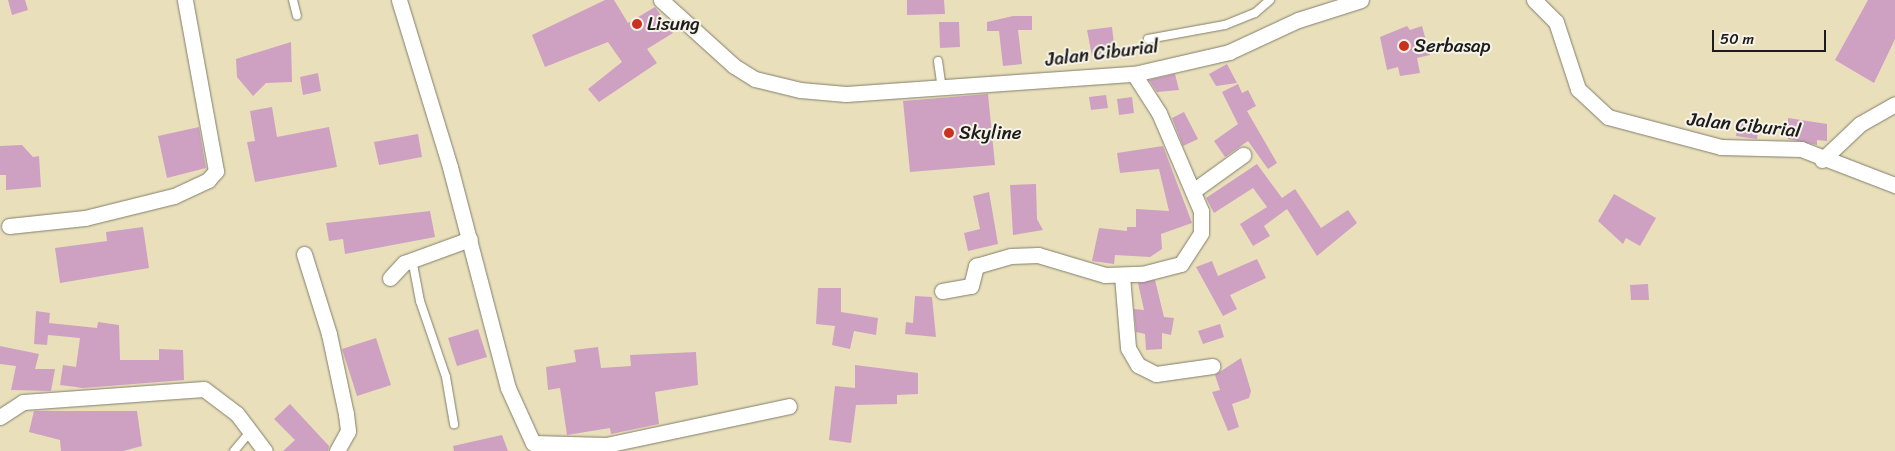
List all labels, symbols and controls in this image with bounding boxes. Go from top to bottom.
place label: Lisung [647,13,700,35]
marker: Lisung [631,18,643,30]
scale bar [1715,20,1829,52]
text: 50 m [1720,26,1754,52]
street label: Jalan Ciburial [1044,35,1160,71]
place label: Serbasap [1414,35,1491,57]
marker: Serbasap [1398,40,1410,52]
street label: Jalan Ciburial [1686,108,1802,142]
place label: Skyline [959,122,1022,144]
marker: Skyline [943,127,955,139]

